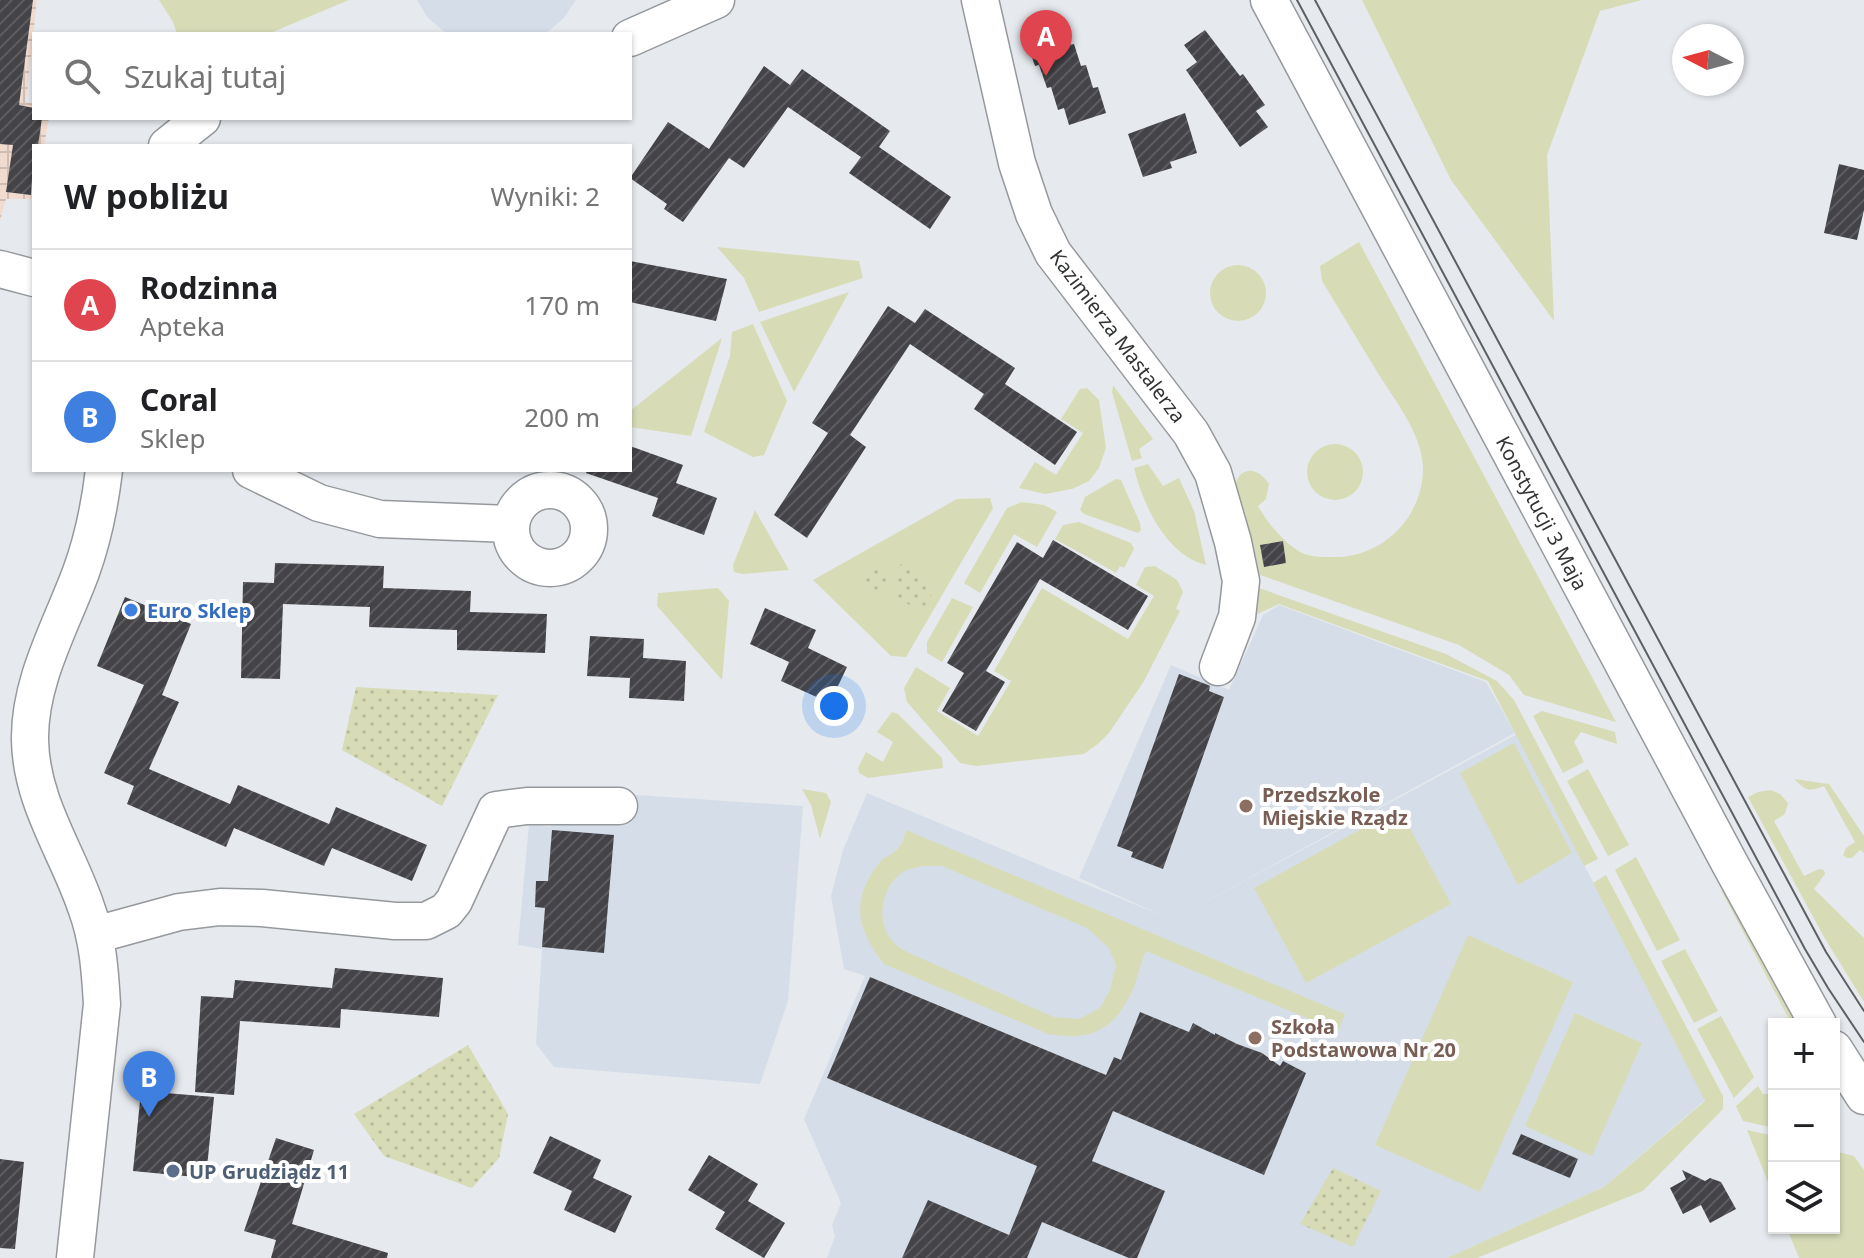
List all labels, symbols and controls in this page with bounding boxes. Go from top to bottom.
pin: A [1020,10,1072,76]
north arrow [1672,24,1744,96]
search box [32,32,632,120]
icon: search [60,54,104,98]
text: Szukaj tutaj [124,56,286,97]
text: W pobliżu [64,173,229,219]
text: Wyniki: 2 [491,178,600,214]
street label: Kazimierza Mastalerza [1044,244,1192,428]
text: Rodzinna [140,267,278,308]
text: A [81,287,99,323]
text: 170 m [524,287,600,323]
text: Apteka [140,308,225,344]
text: Coral [140,379,218,420]
text: B [81,399,99,435]
text: 200 m [524,399,600,435]
text: Sklep [140,420,206,456]
street label: Konstytucji 3 Maja [1490,431,1594,595]
place label: Euro Sklep [147,597,251,624]
marker: Euro Sklep [122,601,140,619]
your location [814,686,854,726]
place label: Przedszkole Miejskie Rządz [1262,781,1408,831]
marker: Przedszkole Miejskie Rządz [1237,797,1255,815]
place label: Szkoła Podstawowa Nr 20 [1271,1013,1456,1063]
map controls [1768,1018,1840,1234]
button: + [1768,1018,1840,1090]
marker: Szkoła Podstawowa Nr 20 [1246,1029,1264,1047]
pin: B [123,1051,175,1117]
button: − [1768,1090,1840,1162]
place label: UP Grudziądz 11 [189,1158,349,1185]
marker: UP Grudziądz 11 [164,1162,182,1180]
button: layers [1768,1162,1840,1234]

